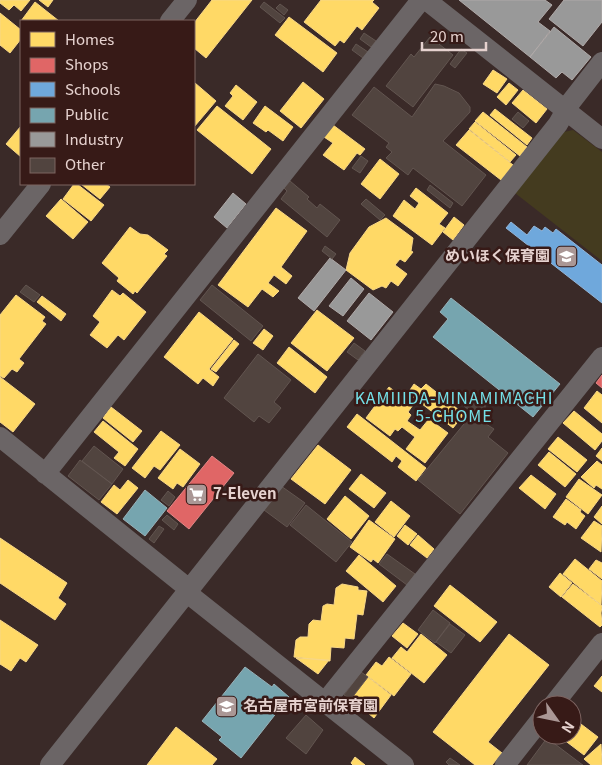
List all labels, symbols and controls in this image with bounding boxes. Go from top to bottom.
legend [20,20,195,185]
scale bar [422,20,486,52]
text: 20 m [430,25,464,46]
text: Homes [65,28,114,49]
text: Shops [65,53,108,74]
text: Schools [65,78,120,99]
text: Public [65,103,109,124]
text: Industry [65,128,123,149]
text: Other [65,153,105,174]
place label: めいほく保育園 [445,244,550,265]
school or university icon: めいほく保育園 [554,244,578,268]
district label: KAMIIIDA-MINAMIMACHI 5-CHOME [355,385,553,427]
supermarket icon: 7-Eleven [185,482,209,506]
place label: 7-Eleven [213,482,277,503]
school or university icon: 名古屋市宮前保育園 [215,694,239,718]
place label: 名古屋市宮前保育園 [243,694,378,715]
north arrow [532,695,582,745]
text: N [557,718,580,737]

